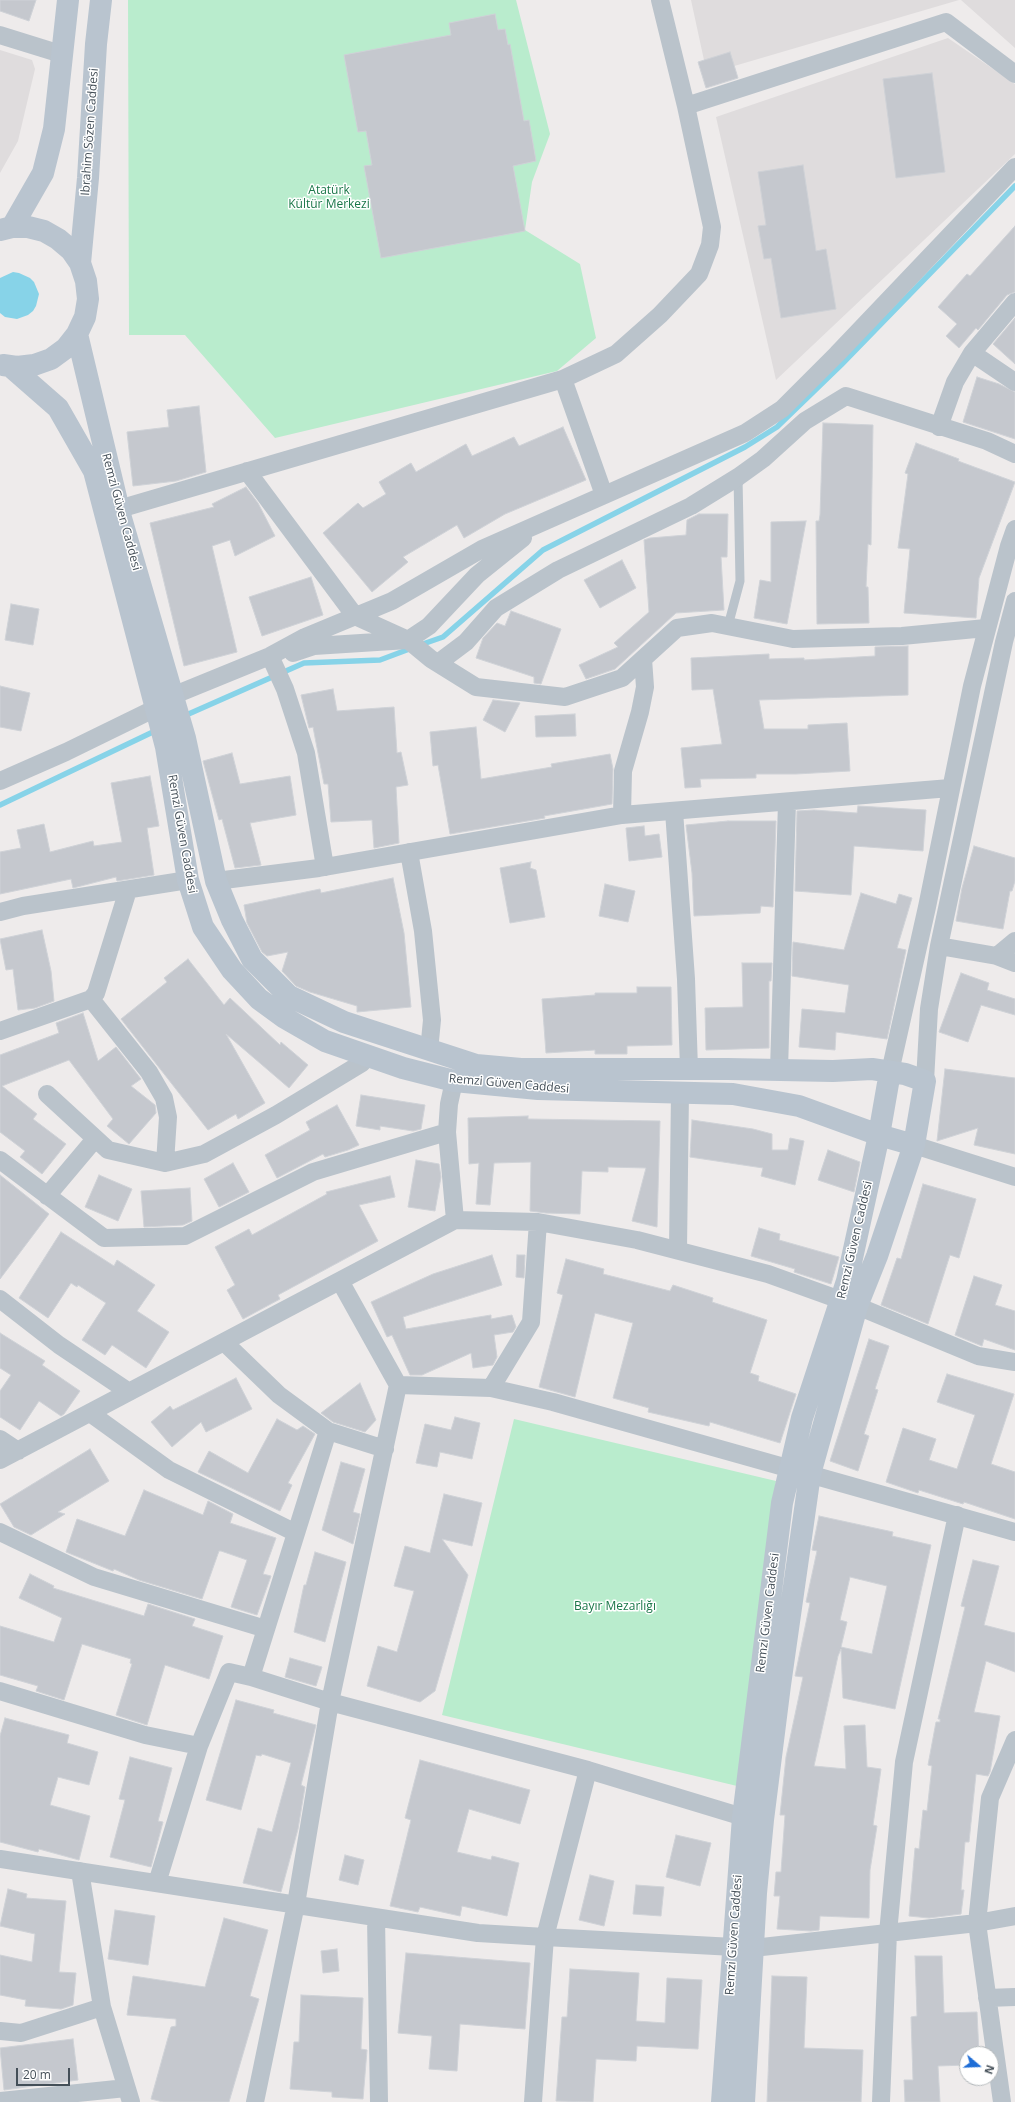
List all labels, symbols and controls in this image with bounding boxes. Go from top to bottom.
street label: Ibrahim Sözen Caddesi [78,68,102,196]
park label: Atatürk Kültür Merkezi [288,184,370,212]
street label: Remzi Güven Caddesi [98,452,144,572]
street label: Remzi Güven Caddesi [164,773,200,895]
street label: Remzi Güven Caddesi [448,1072,570,1096]
street label: Remzi Güven Caddesi [834,1180,876,1300]
street label: Remzi Güven Caddesi [753,1552,783,1674]
park label: Bayır Mezarlığı [574,1600,656,1614]
street label: Remzi Güven Caddesi [723,1874,745,1996]
north arrow [959,2046,999,2086]
scale bar [18,2060,72,2086]
text: N [981,2063,998,2076]
text: 20 m [23,2066,51,2083]

